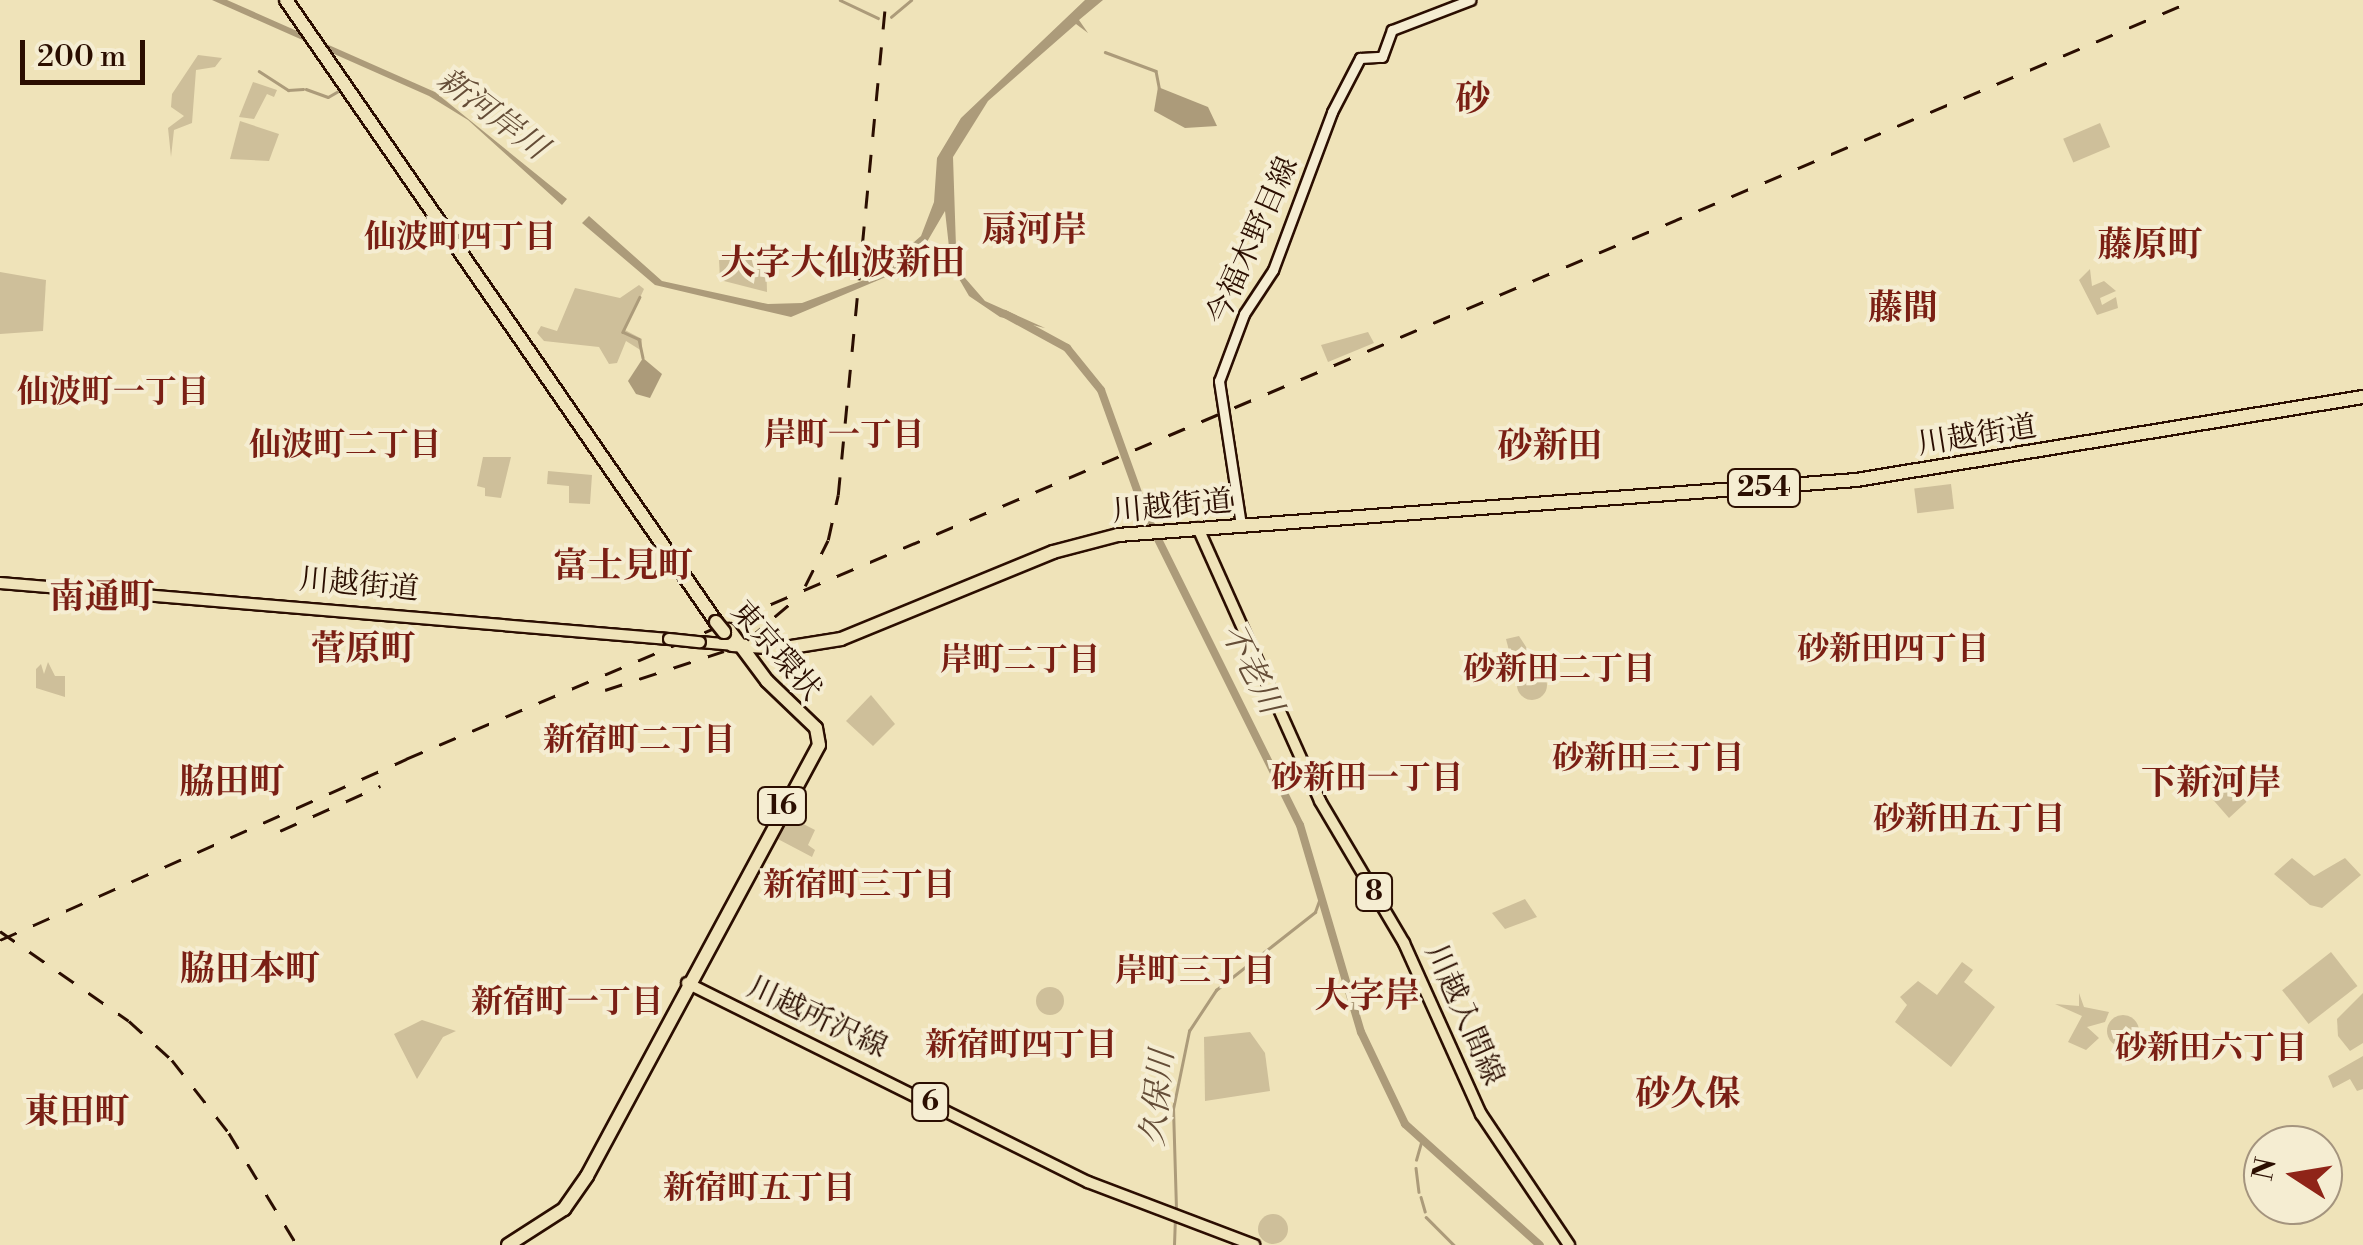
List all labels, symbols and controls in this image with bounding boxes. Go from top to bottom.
scale bar [25,20,150,82]
text: 200 m [37,38,126,76]
water label: 新河岸川 [429,60,555,168]
district label: 砂 [1456,79,1490,121]
street label: 今福木野目線 [1200,151,1306,331]
district label: 扇河岸 [982,210,1086,252]
district label: 仙波町四丁目 [364,218,556,256]
district label: 藤原町 [2098,225,2202,267]
district label: 大字大仙波新田 [721,243,965,285]
district label: 藤間 [1868,288,1938,330]
district label: 仙波町一丁目 [17,373,209,411]
street label: 川越街道 [1915,409,2039,463]
district label: 岸町一丁目 [764,416,924,454]
district label: 仙波町二丁目 [249,426,441,464]
district label: 砂新田 [1498,426,1602,468]
road number: 254 [1726,465,1802,511]
street label: 川越街道 [1111,484,1233,530]
district label: 富士見町 [553,546,693,588]
street label: 川越街道 [298,562,420,608]
district label: 南通町 [50,577,154,619]
street label: 東京環状 [723,594,829,708]
water label: 不老川 [1212,618,1290,720]
district label: 菅原町 [311,629,415,671]
district label: 砂新田四丁目 [1797,630,1989,668]
district label: 岸町二丁目 [940,641,1100,679]
district label: 砂新田二丁目 [1463,650,1655,688]
district label: 新宿町二丁目 [543,721,735,759]
district label: 砂新田三丁目 [1552,739,1744,777]
district label: 砂新田一丁目 [1271,759,1463,797]
district label: 脇田町 [180,762,284,804]
district label: 下新河岸 [2141,763,2281,805]
road number: 16 [754,783,810,829]
district label: 砂新田五丁目 [1873,800,2065,838]
district label: 新宿町三丁目 [763,866,955,904]
road number: 8 [1354,869,1394,915]
street label: 川越入間線 [1417,939,1511,1091]
district label: 脇田本町 [180,949,320,991]
district label: 岸町三丁目 [1115,952,1275,990]
street label: 川越所沢線 [741,970,893,1066]
district label: 大字岸 [1315,976,1419,1018]
district label: 新宿町一丁目 [471,983,663,1021]
district label: 新宿町四丁目 [925,1026,1117,1064]
district label: 砂新田六丁目 [2115,1029,2307,1067]
water label: 久保川 [1134,1048,1182,1148]
district label: 砂久保 [1636,1074,1740,1116]
road number: 6 [910,1079,950,1125]
district label: 東田町 [25,1092,129,1134]
north arrow [2243,1125,2343,1225]
text: N [2246,1155,2285,1184]
district label: 新宿町五丁目 [663,1169,855,1207]

